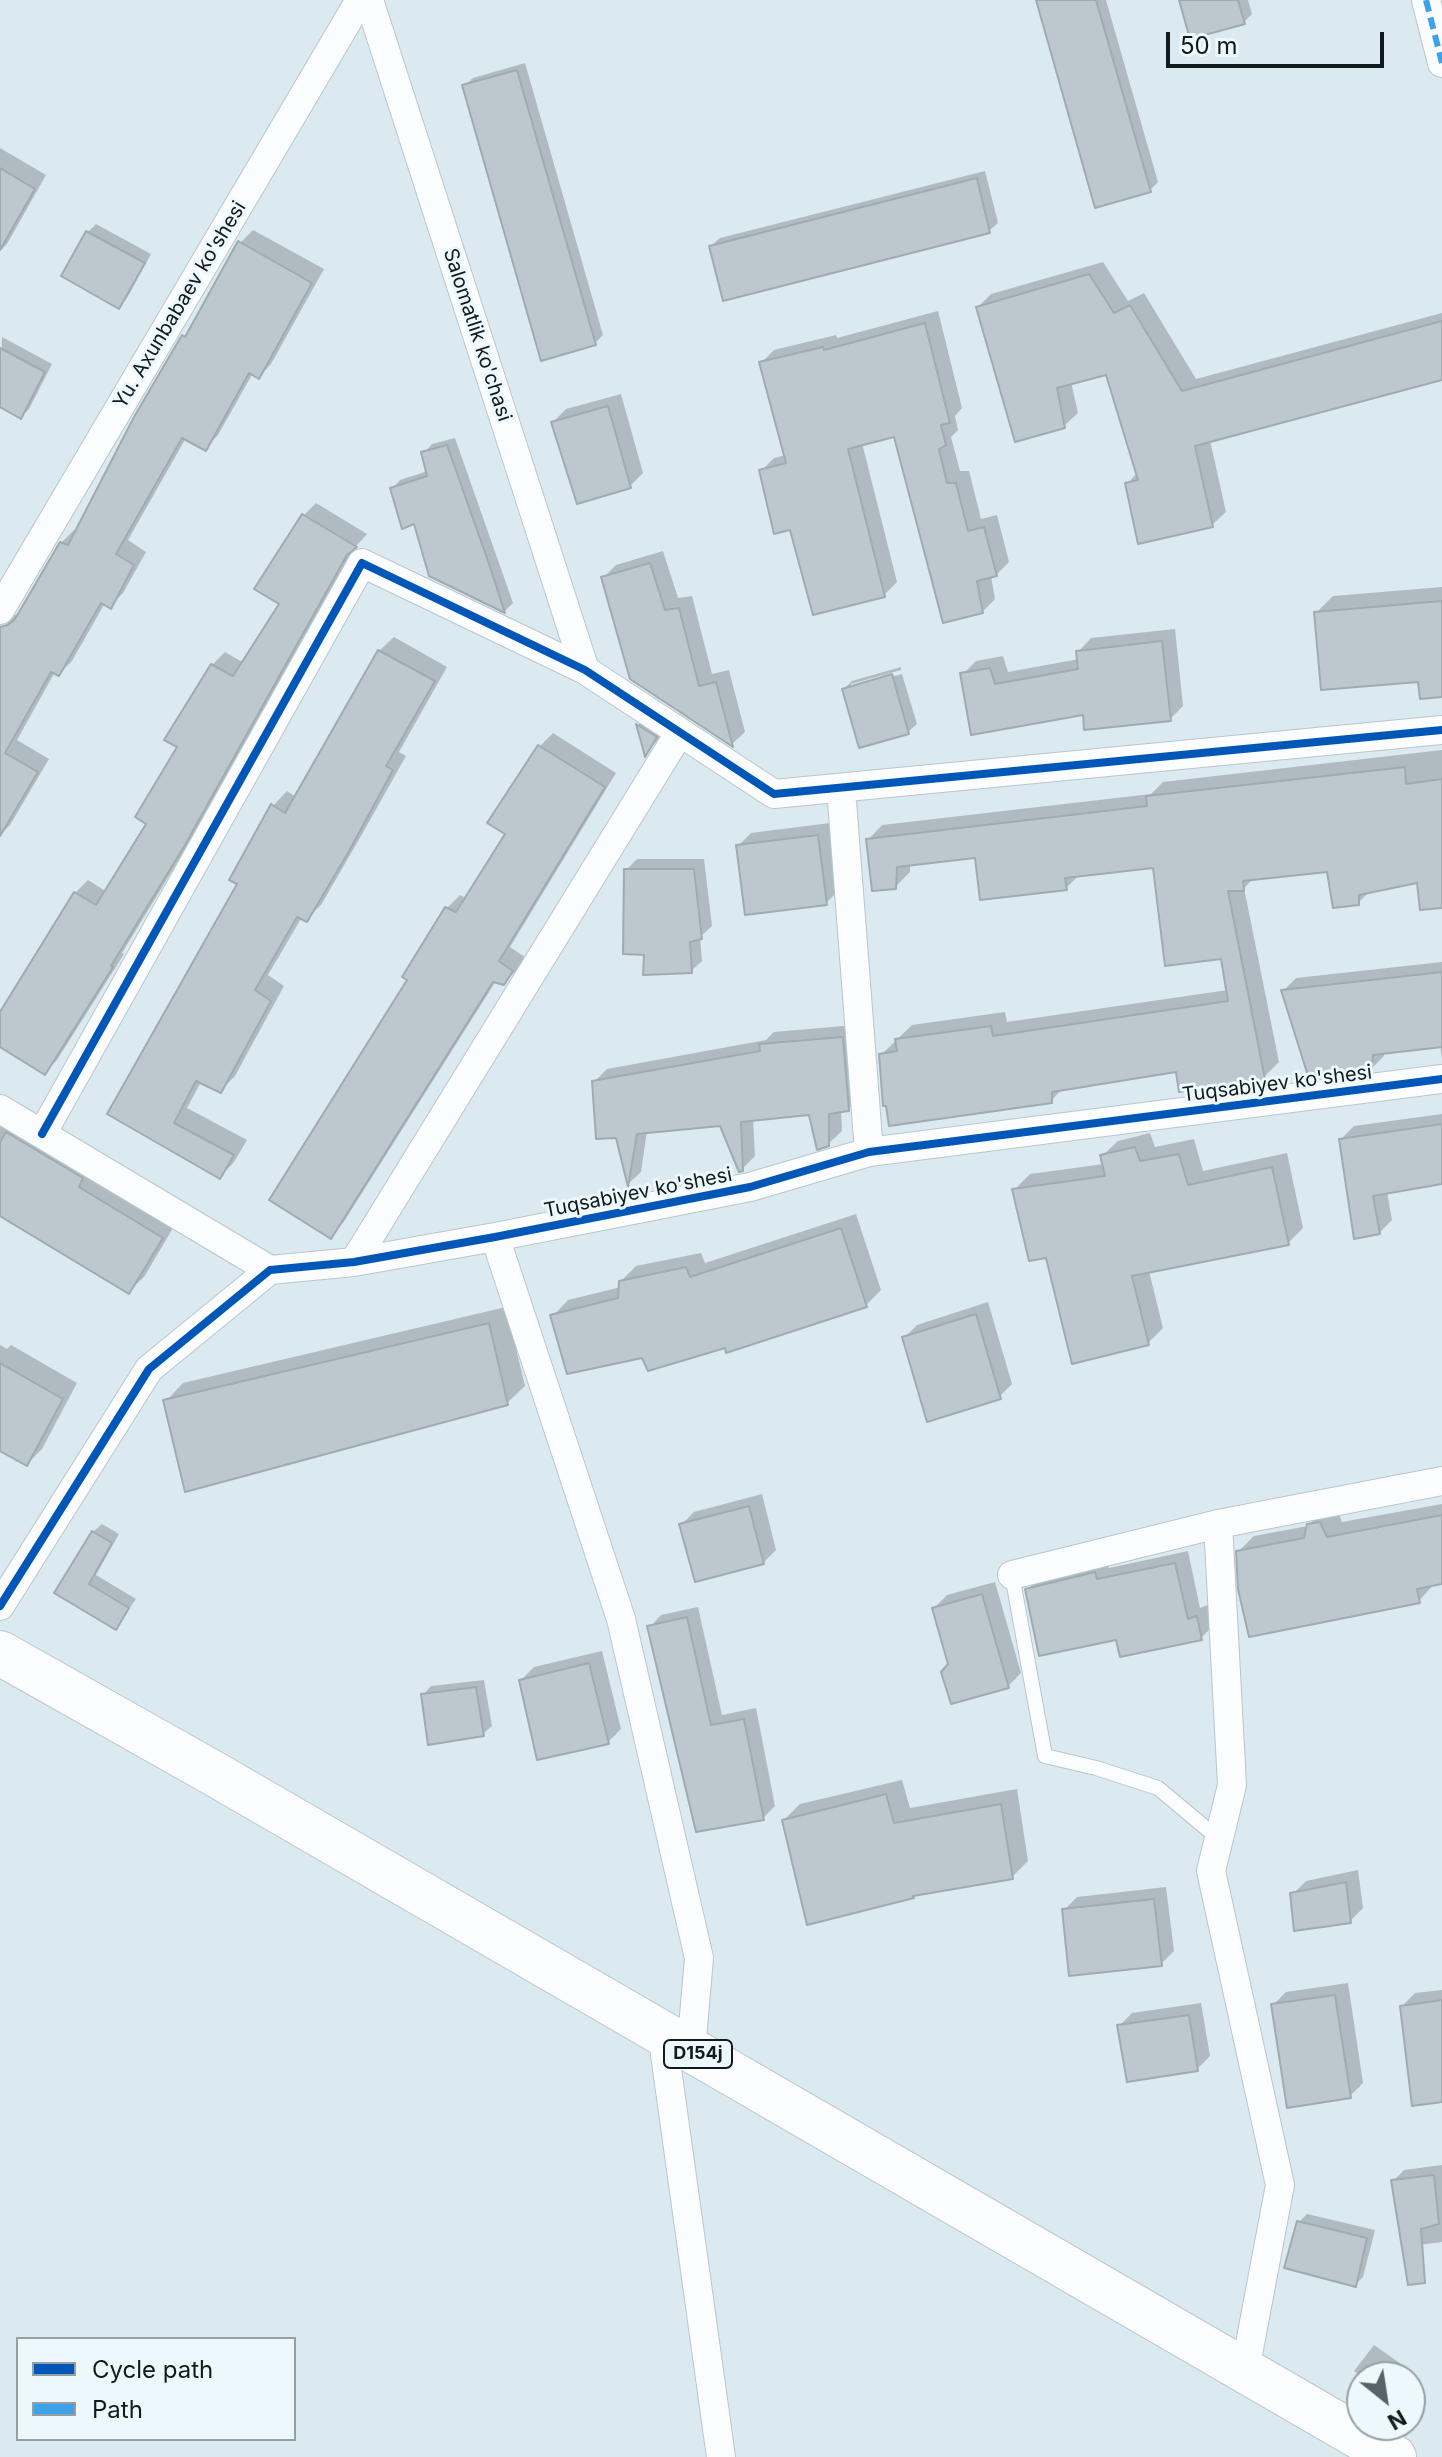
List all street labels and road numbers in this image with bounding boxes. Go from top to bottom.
street label: Yu. Axunbabaev ko'shesi [109,197,251,413]
street label: Salomatlik ko'chasi [438,246,516,424]
street label: Tuqsabiyev ko'shesi [1181,1060,1373,1108]
street label: Tuqsabiyev ko'shesi [542,1163,734,1223]
road number: D154j [664,2040,732,2068]

